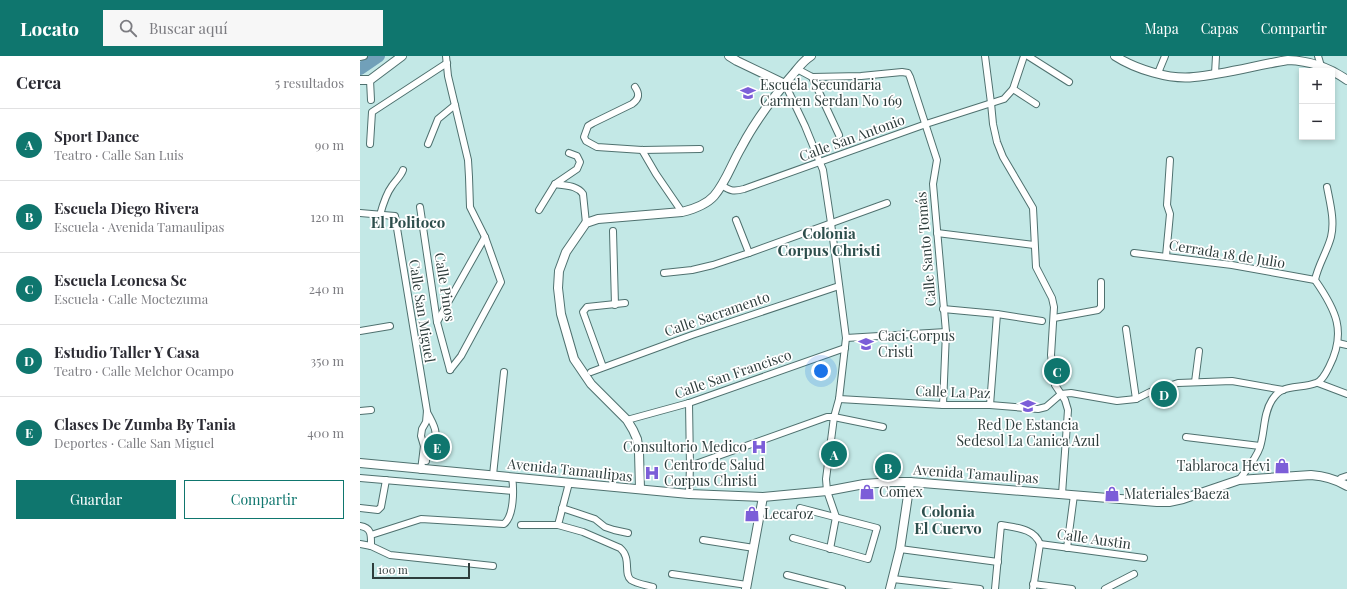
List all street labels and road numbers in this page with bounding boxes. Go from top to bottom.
street label: Calle San Antonio [796,110,907,165]
street label: Calle Santo Tomás [911,191,940,307]
street label: Cerrada 18 de Julio [1168,235,1287,272]
street label: Calle Pinos [431,251,460,323]
street label: Calle San Miguel [405,258,440,364]
street label: Calle Sacramento [662,287,772,340]
street label: Calle San Francisco [672,344,794,402]
street label: Calle La Paz [915,381,991,402]
street label: Avenida Tamaulipas [506,453,634,486]
street label: Avenida Tamaulipas [912,460,1039,487]
street label: Calle Austin [1056,524,1133,553]

